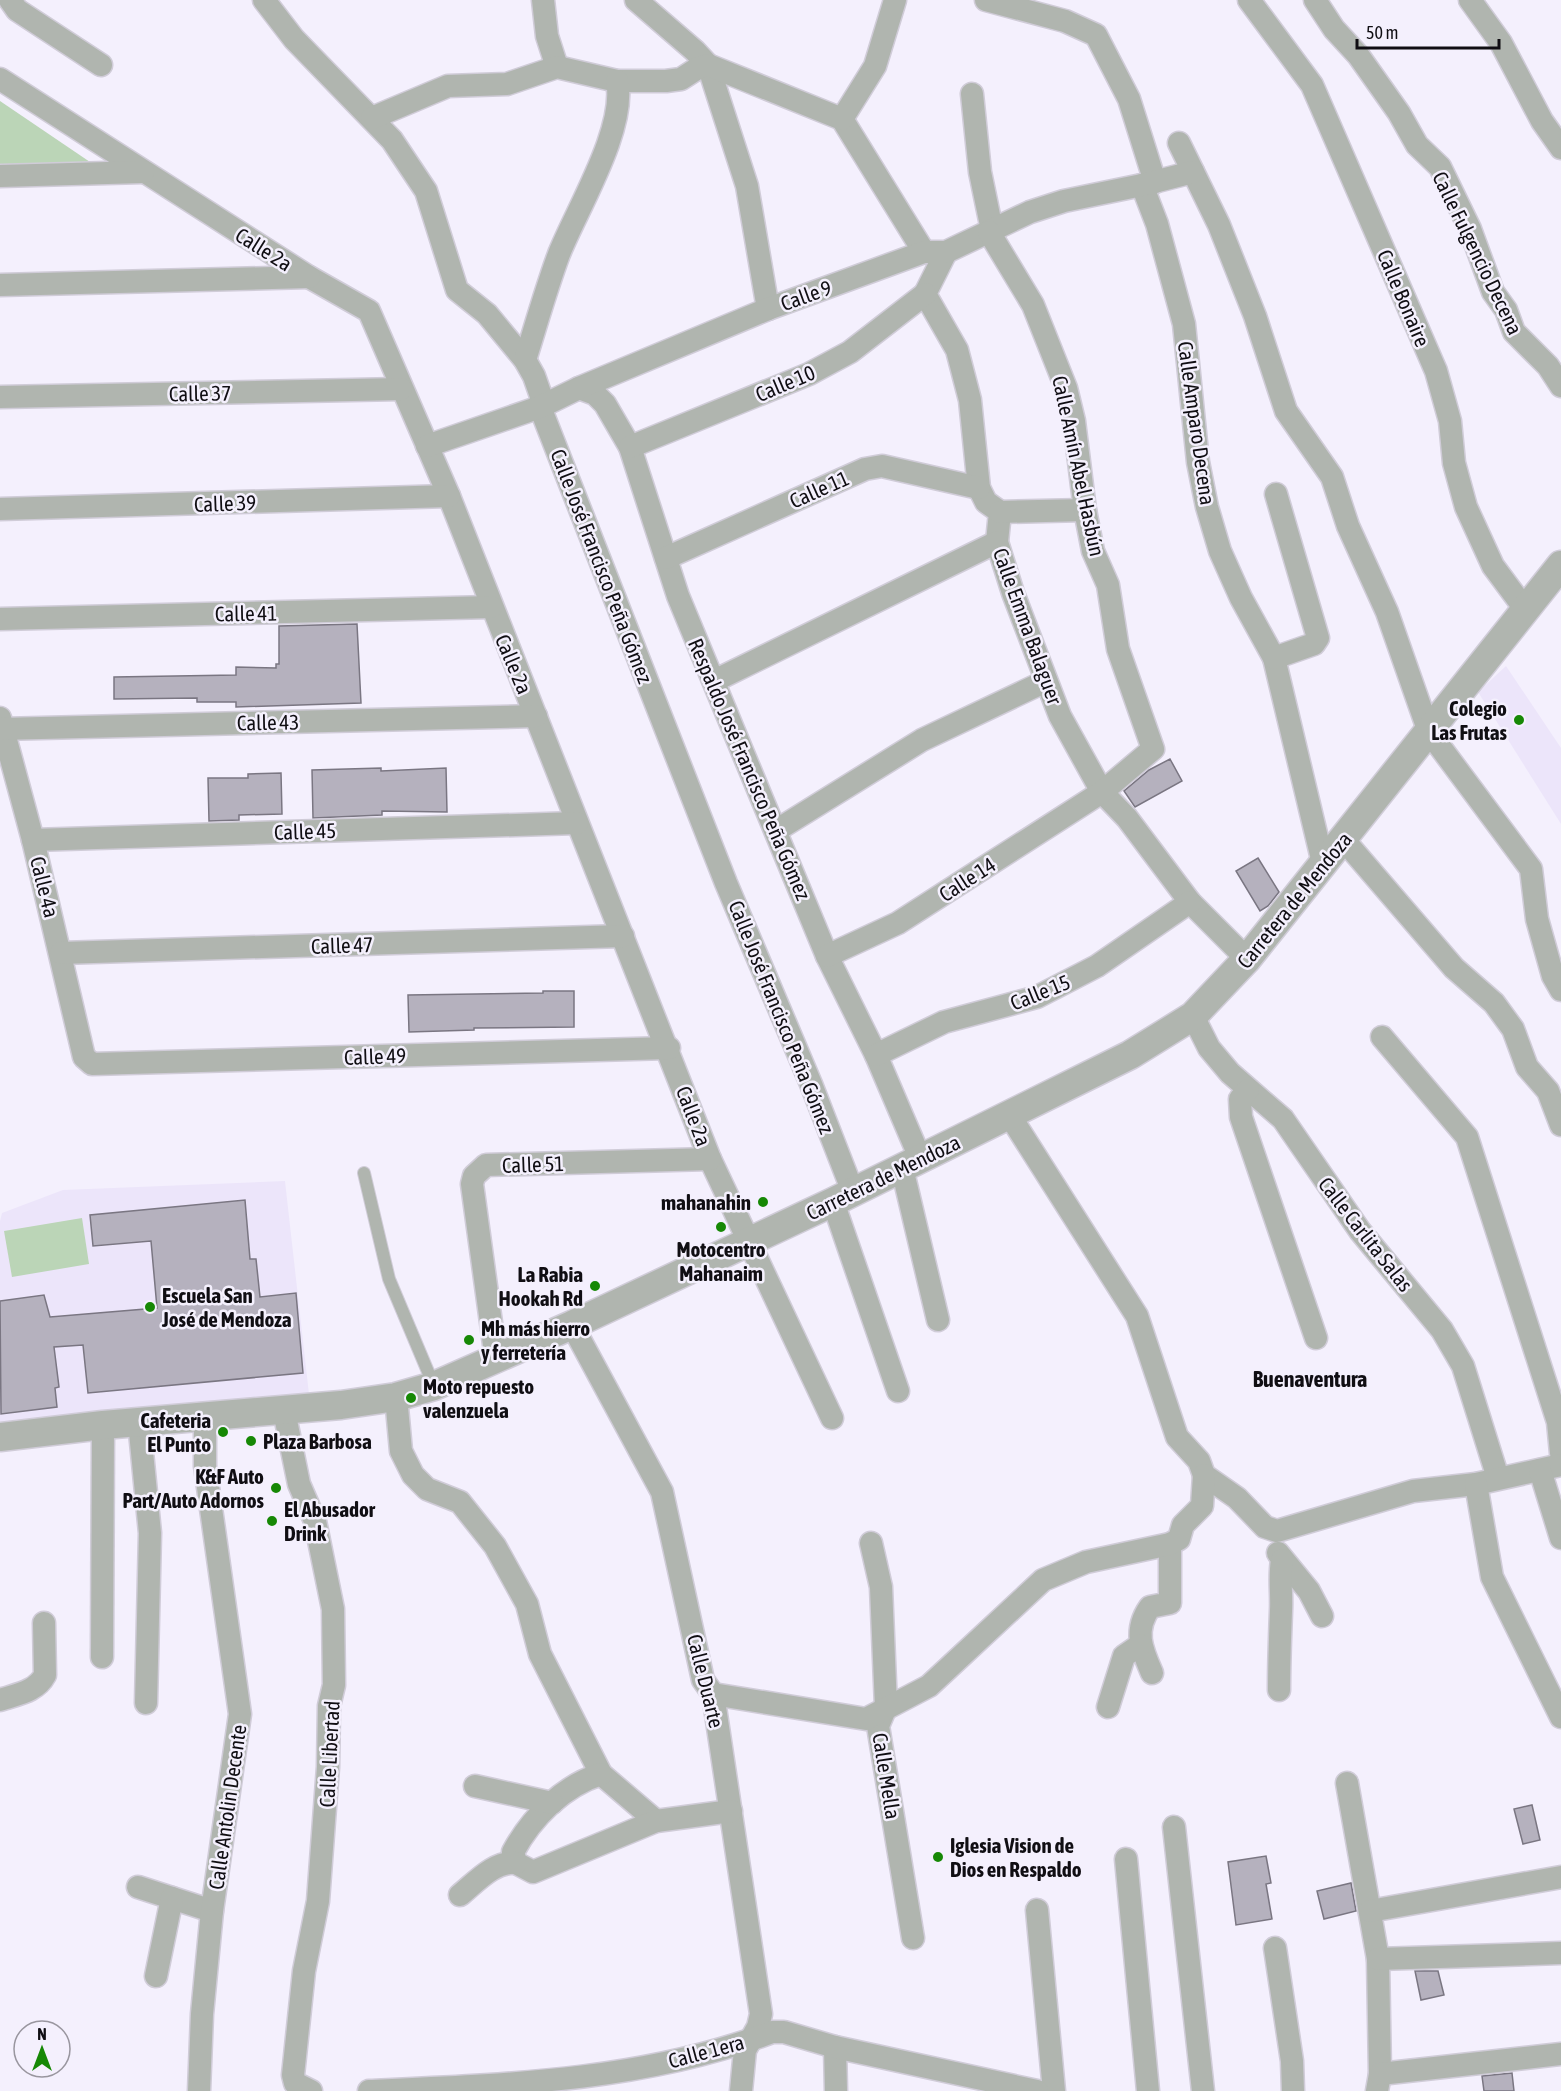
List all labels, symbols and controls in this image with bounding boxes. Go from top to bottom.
scale bar [1357,12,1500,50]
text: 50 m [1366,22,1398,43]
street label: Calle Fulgencio Decena [1428,168,1528,338]
street label: Calle 2a [231,222,297,276]
street label: Calle Bonaire [1373,246,1435,350]
street label: Calle 9 [777,275,835,315]
street label: Calle Amparo Decena [1174,340,1220,506]
street label: Calle 10 [752,360,818,406]
street label: Calle Amín Abel Hasbún [1048,374,1110,558]
street label: Calle 37 [169,380,231,406]
street label: Calle José Francisco Peña Gómez [546,446,658,687]
street label: Calle 11 [786,465,852,513]
street label: Calle 39 [193,490,257,516]
street label: Calle Emma Balaguer [989,545,1068,708]
street label: Calle 41 [215,600,277,626]
street label: Calle 2a [491,631,537,697]
street label: Respaldo José Francisco Peña Gómez [684,635,816,904]
place label: Colegio Las Frutas [1431,696,1508,744]
street label: Calle 43 [237,709,299,735]
marker: Colegio Las Frutas [1512,713,1526,727]
street label: Calle 45 [273,818,337,844]
street label: Carretera de Mendoza [1232,827,1356,973]
street label: Calle 14 [934,852,1000,906]
street label: Calle 4a [26,854,64,920]
street label: Calle José Francisco Peña Gómez [724,897,840,1137]
street label: Calle 47 [310,932,374,958]
street label: Calle 15 [1007,969,1073,1015]
street label: Calle 49 [343,1043,407,1069]
street label: Calle 2a [672,1083,716,1149]
street label: Carretera de Mendoza [802,1129,964,1225]
street label: Calle 51 [501,1151,565,1177]
street label: Calle Carlita Salas [1314,1172,1418,1296]
place label: mahanahin [661,1190,751,1214]
marker: mahanahin [756,1195,770,1209]
marker: Motocentro Mahanaim [714,1220,728,1234]
place label: Motocentro Mahanaim [676,1237,766,1285]
place label: La Rabia Hookah Rd [499,1262,583,1310]
marker: La Rabia Hookah Rd [588,1279,602,1293]
place label: Escuela San José de Mendoza [161,1283,292,1331]
marker: Escuela San José de Mendoza [143,1300,157,1314]
place label: Mh más hierro y ferretería [481,1316,590,1364]
marker: Mh más hierro y ferretería [462,1333,476,1347]
district label: Buenaventura [1253,1366,1367,1392]
place label: Moto repuesto valenzuela [423,1374,534,1422]
marker: Moto repuesto valenzuela [404,1391,418,1405]
place label: Cafeteria El Punto [140,1408,211,1456]
marker: Cafeteria El Punto [216,1425,230,1439]
place label: Plaza Barbosa [263,1429,372,1453]
marker: Plaza Barbosa [244,1434,258,1448]
place label: K&F Auto Part/Auto Adornos [122,1464,265,1512]
marker: K&F Auto Part/Auto Adornos [269,1481,283,1495]
place label: El Abusador Drink [284,1497,376,1545]
marker: El Abusador Drink [265,1514,279,1528]
street label: Calle Duarte [683,1632,729,1730]
street label: Calle Libertad [314,1700,344,1808]
street label: Calle Antolin Decente [204,1723,250,1891]
street label: Calle Mella [868,1731,906,1821]
place label: Iglesia Vision de Dios en Respaldo [950,1833,1082,1881]
marker: Iglesia Vision de Dios en Respaldo [931,1850,945,1864]
north arrow [12,2019,72,2079]
text: N [37,2025,47,2043]
street label: Calle 1era [665,2029,747,2073]

